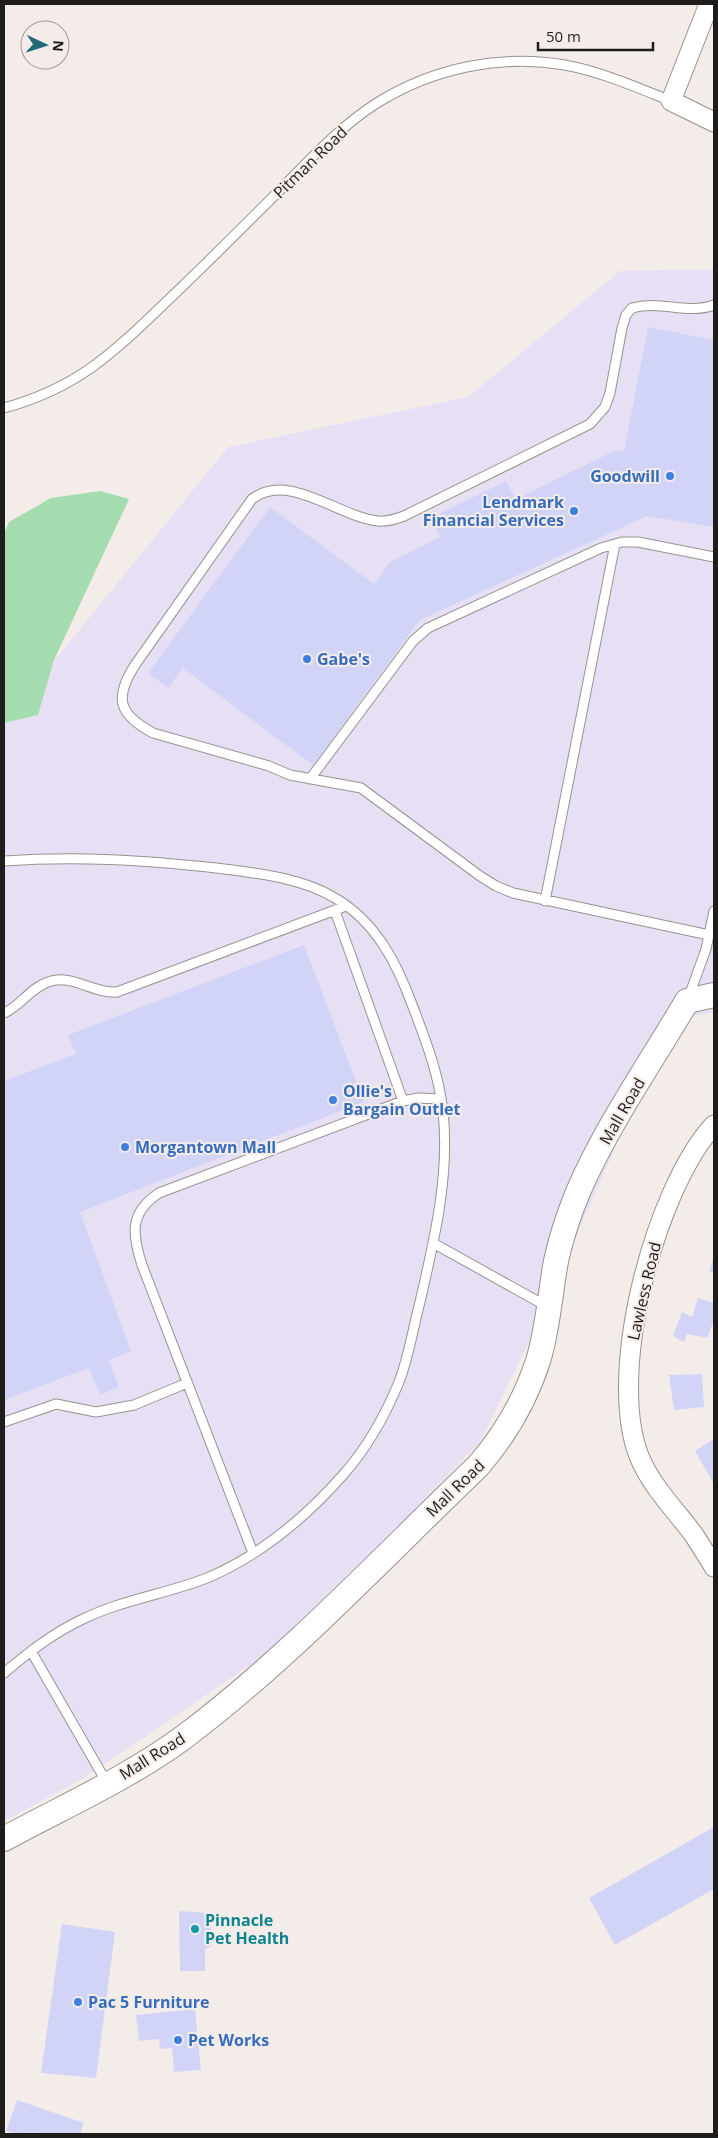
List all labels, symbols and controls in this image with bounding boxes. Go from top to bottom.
north arrow [20,20,70,70]
scale bar [538,20,653,52]
text: 50 m [546,26,581,46]
text: N [49,40,68,52]
street label: Pitman Road [268,121,352,203]
place label: Goodwill [590,465,660,487]
marker: Goodwill [664,470,676,482]
place label: Lendmark Financial Services [423,491,564,531]
marker: Lendmark Financial Services [568,505,580,517]
place label: Gabe's [317,648,370,670]
marker: Gabe's [301,653,313,665]
street label: Mall Road [594,1074,650,1148]
place label: Ollie's Bargain Outlet [343,1080,460,1120]
marker: Ollie's Bargain Outlet [327,1094,339,1106]
place label: Morgantown Mall [135,1136,276,1158]
marker: Morgantown Mall [119,1141,131,1153]
street label: Lawless Road [622,1240,666,1342]
street label: Mall Road [421,1454,489,1522]
street label: Mall Road [115,1727,189,1785]
place label: Pinnacle Pet Health [205,1909,289,1949]
marker: Pinnacle Pet Health [189,1923,201,1935]
place label: Pac 5 Furniture [88,1991,210,2013]
marker: Pac 5 Furniture [72,1996,84,2008]
place label: Pet Works [188,2029,269,2051]
marker: Pet Works [172,2034,184,2046]

